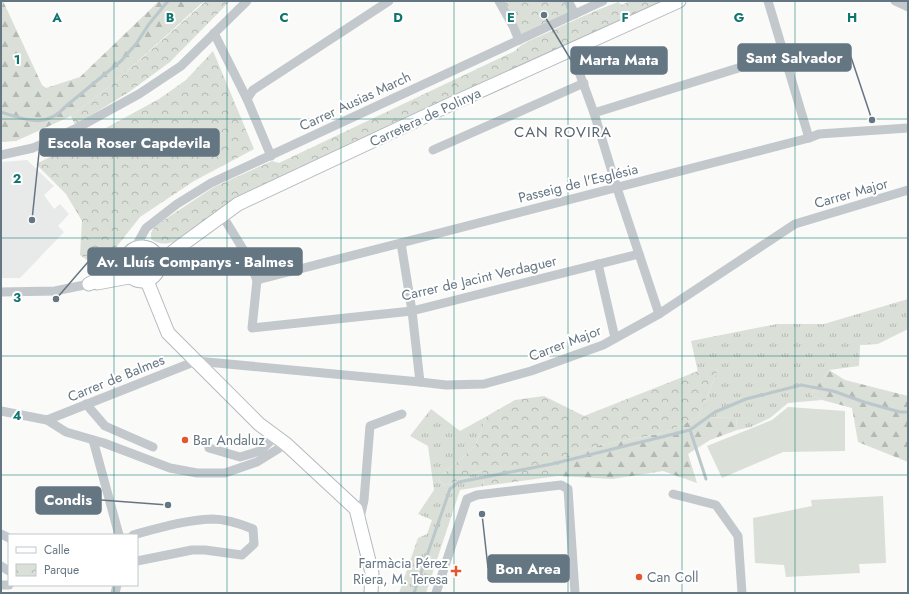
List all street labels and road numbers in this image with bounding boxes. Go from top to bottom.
street label: Carrer Ausias March [296,66,414,136]
street label: Carretera de Polinya [366,82,484,152]
street label: Passeig de l'Església [516,158,640,208]
street label: Carrer Major [812,173,890,213]
street label: Carrer de Jacint Verdaguer [399,250,559,306]
street label: Carrer Major [526,320,604,366]
street label: Carrer de Balmes [65,349,168,407]

